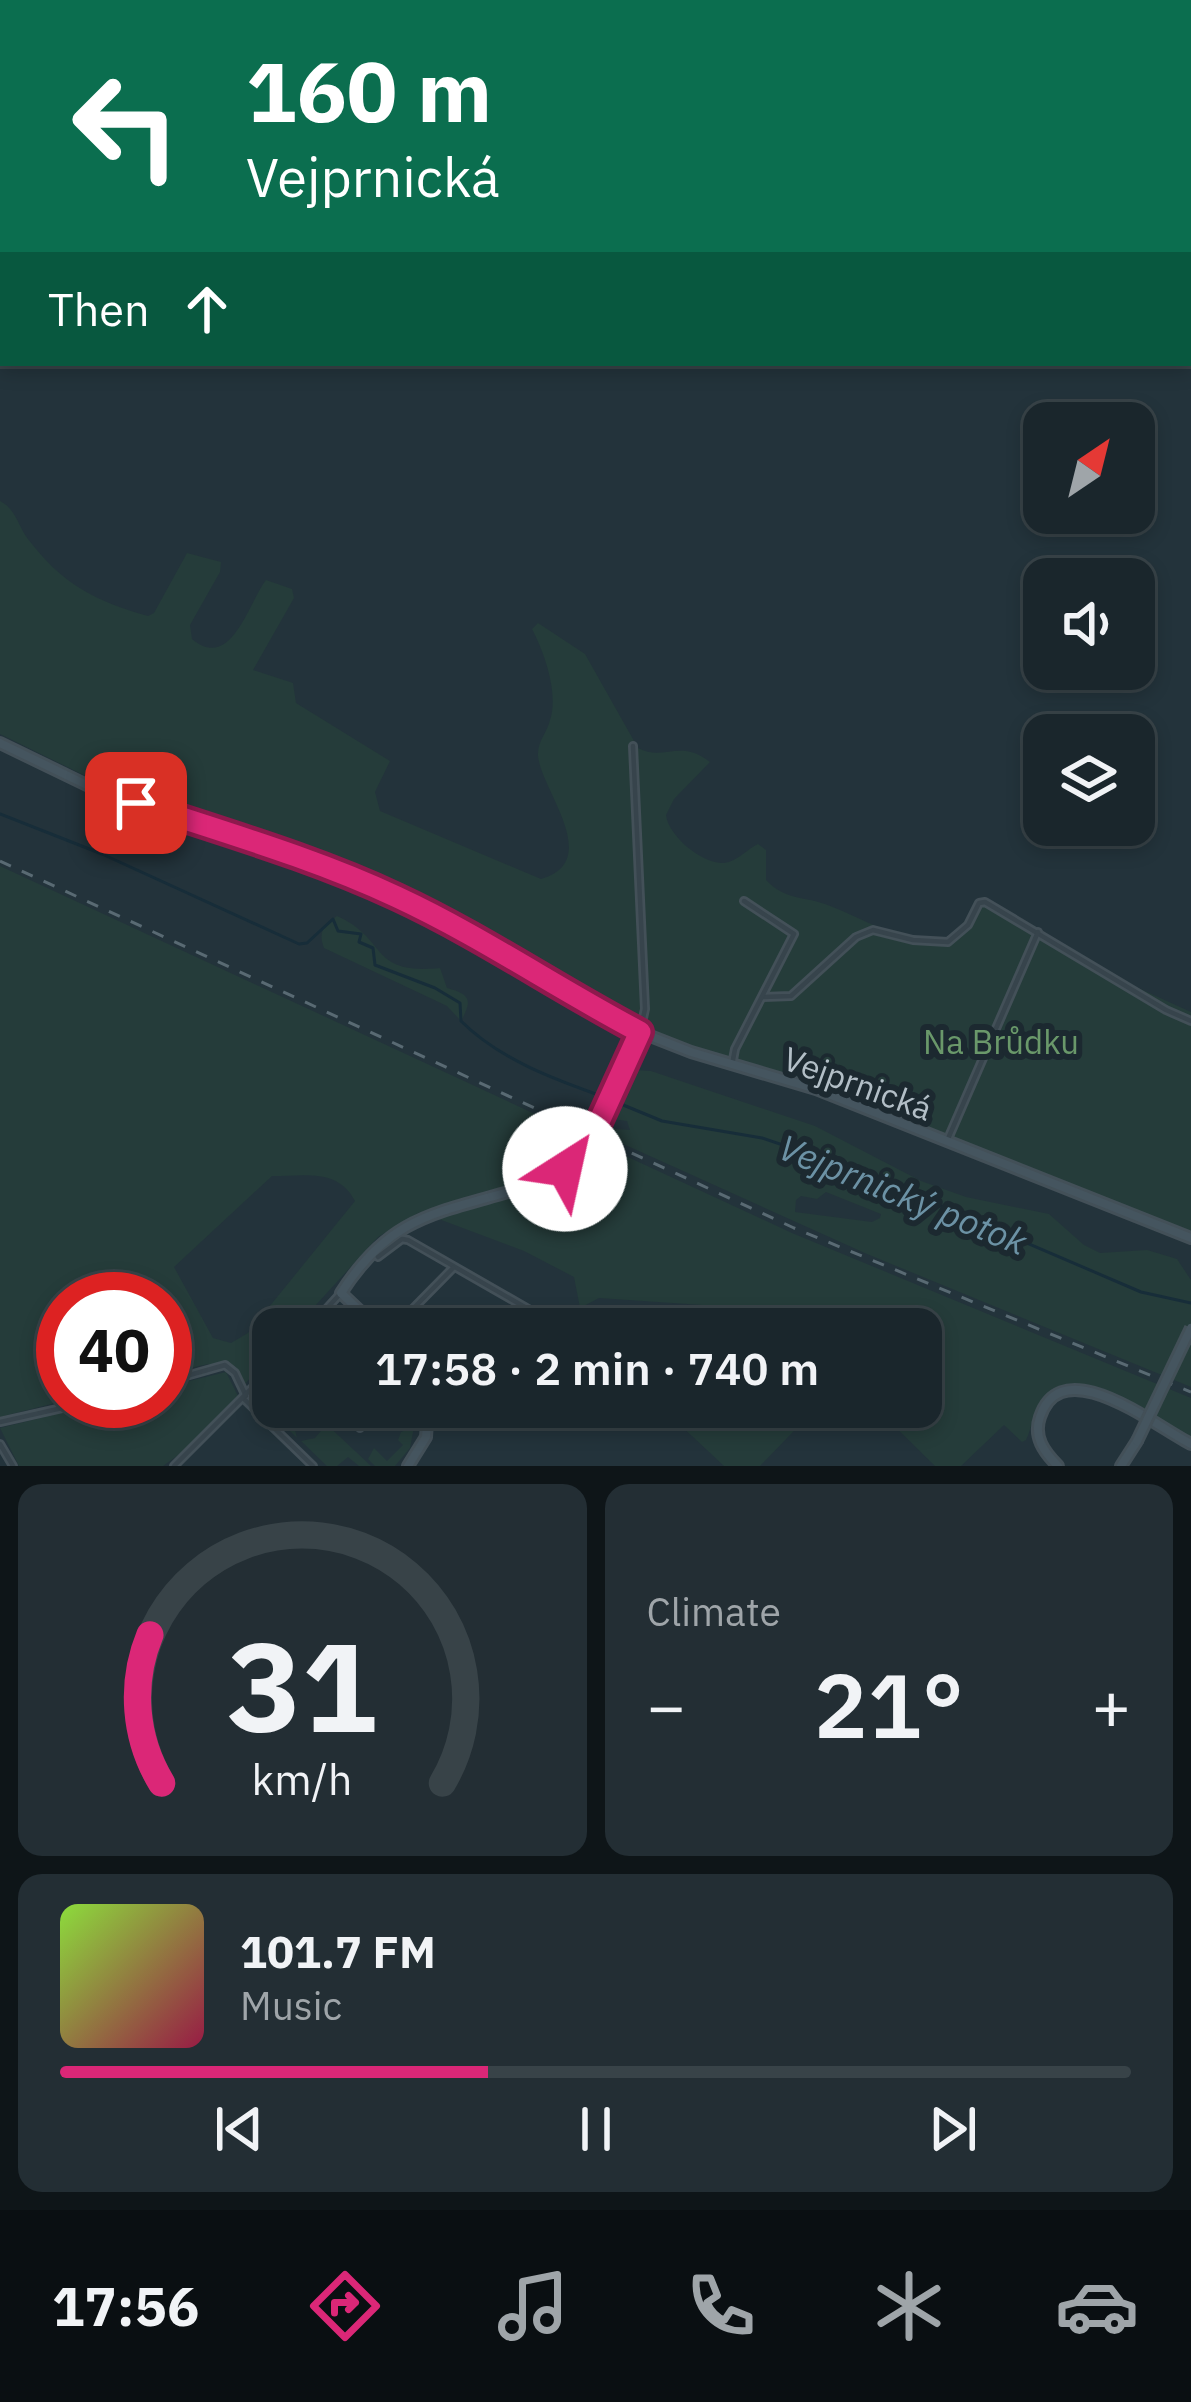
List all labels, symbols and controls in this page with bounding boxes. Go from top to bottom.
text: 160 m [246,36,492,145]
icon: left [48,48,204,204]
text: Vejprnická [246,142,500,212]
icon: ahead [174,276,240,342]
text: Then [48,280,150,338]
north arrow [1023,402,1155,534]
map controls [1023,402,1155,846]
button: sound [1023,558,1155,690]
button: layers [1023,714,1155,846]
pin [85,752,187,854]
icon: arrive [103,770,169,836]
park label: Na Brůdku [923,1020,1079,1063]
street label: Vejprnická [778,1036,938,1130]
position arrow [502,1106,628,1232]
water label: Vejprnický potok [772,1123,1035,1266]
speed limit sign: 40 [36,1272,192,1428]
text: 17:58 · 2 min · 740 m [375,1339,819,1397]
text: Climate [647,1586,781,1637]
text: 31 [227,1604,377,1766]
text: 21° [814,1646,964,1763]
text: − [647,1662,686,1748]
text: + [1091,1662,1131,1748]
text: km/h [252,1751,353,1807]
text: 101.7 FM [240,1922,436,1980]
text: Music [240,1980,342,2031]
icon: previous [206,2096,272,2162]
icon: pause [563,2096,629,2162]
icon: next [920,2096,986,2162]
icon: directions [303,2264,387,2348]
icon: music [491,2264,575,2348]
icon: phone [679,2264,763,2348]
icon: climate [867,2264,951,2348]
icon: car [1055,2264,1139,2348]
text: 17:56 [52,2271,199,2341]

